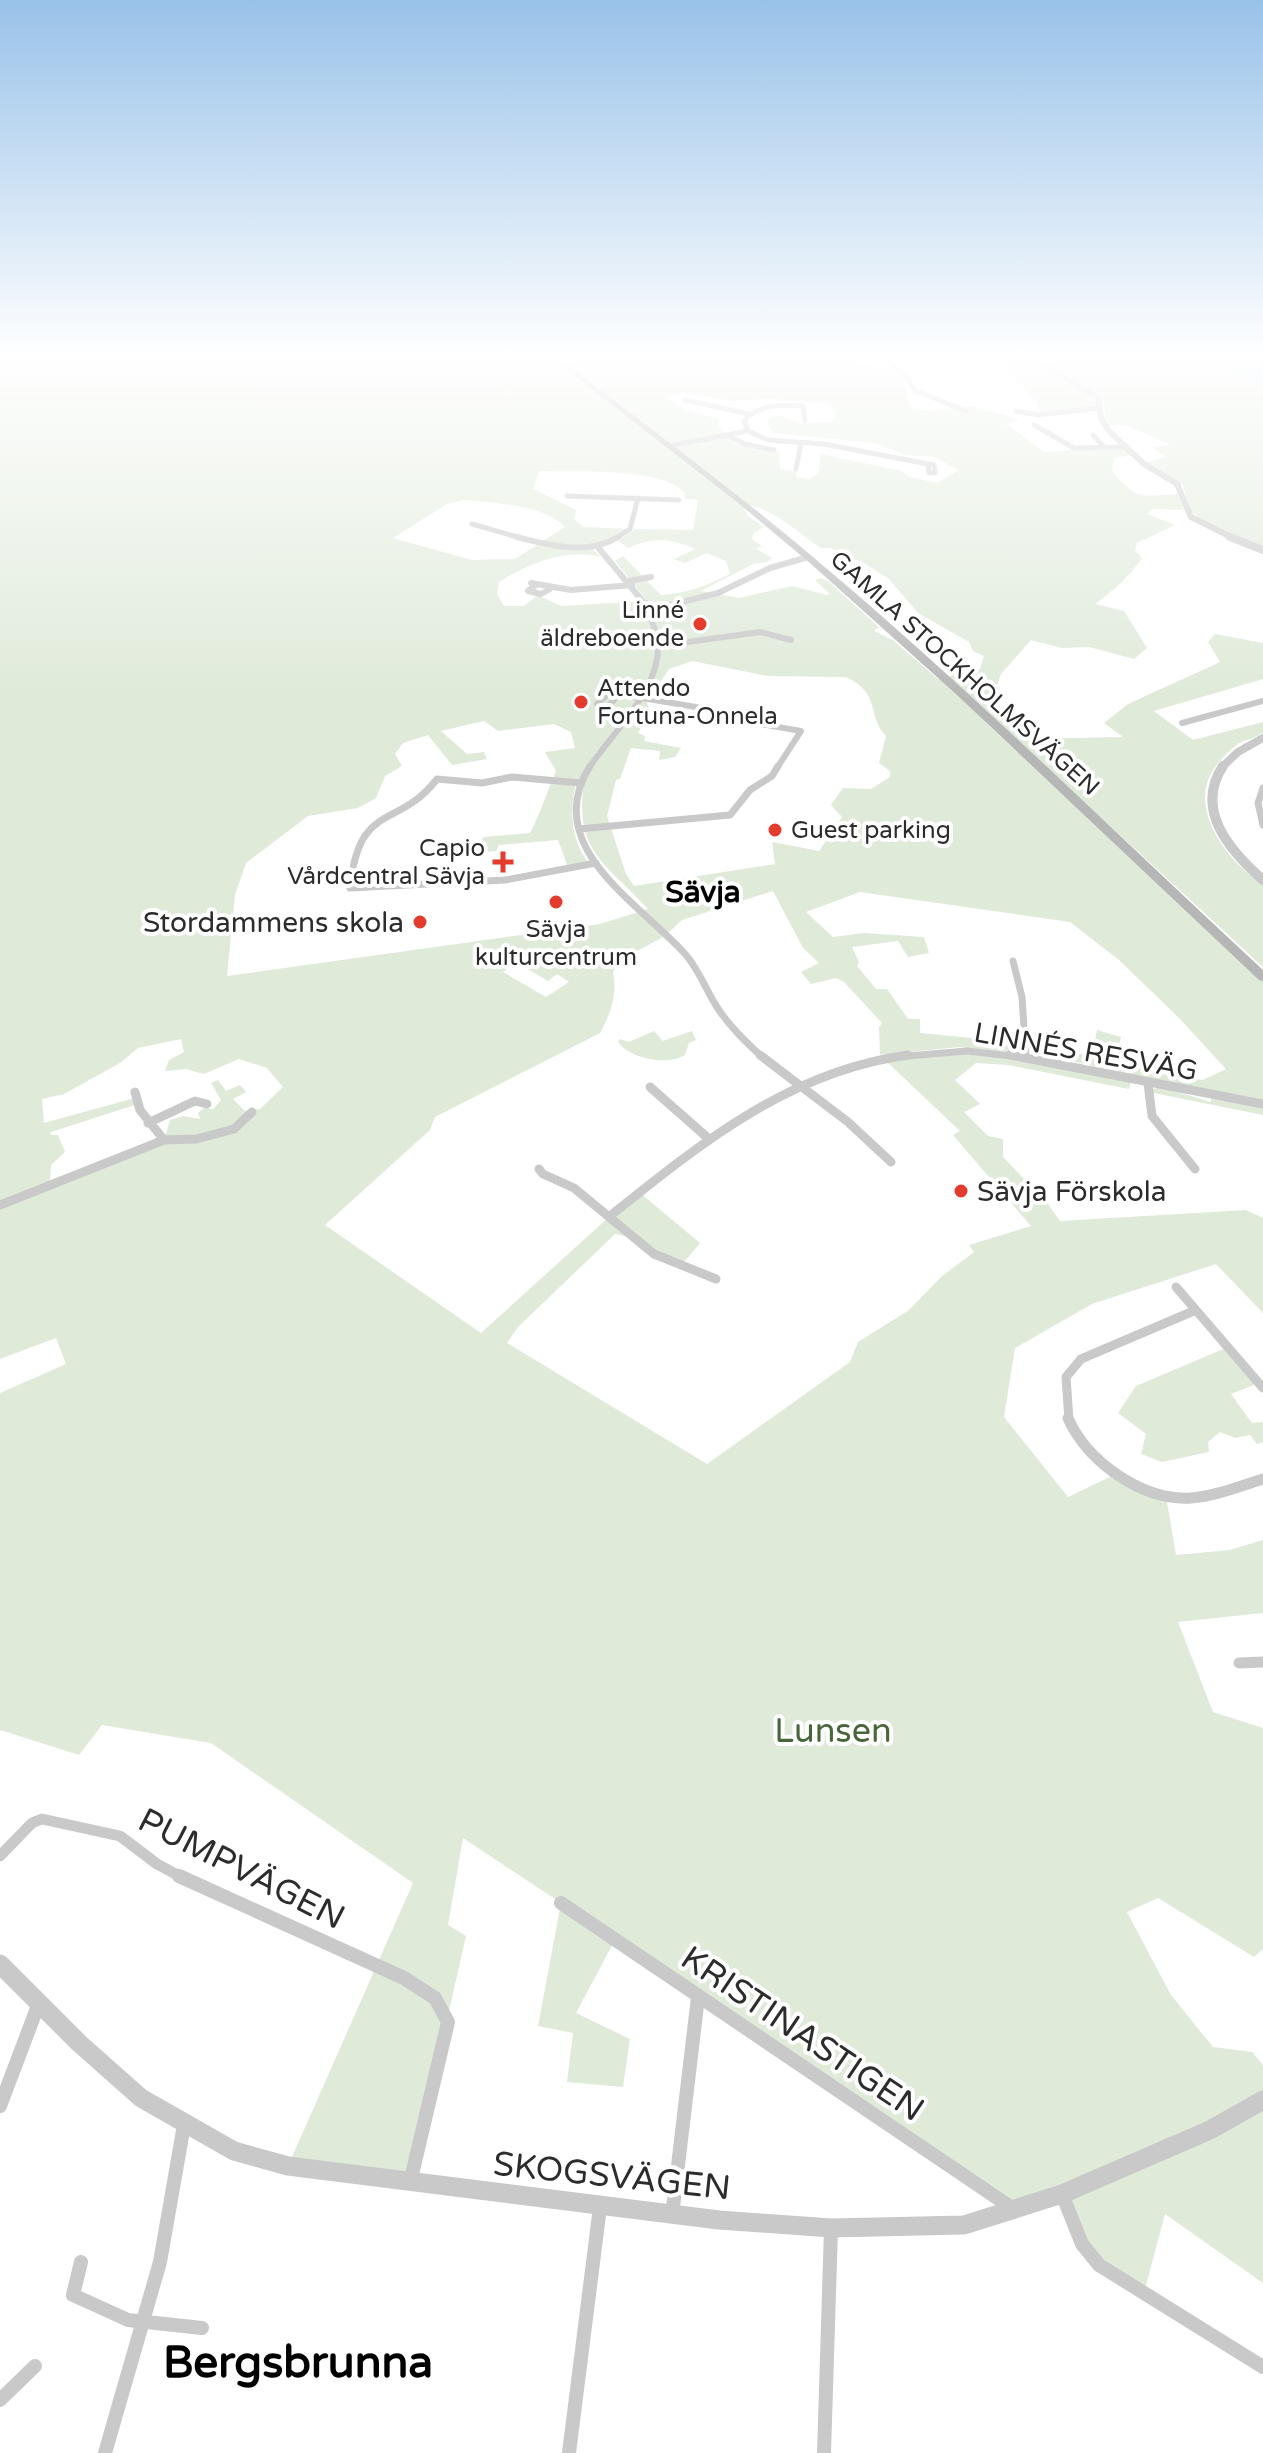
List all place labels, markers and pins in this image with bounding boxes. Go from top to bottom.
place label: Linné äldreboende [540,596,684,653]
marker: Linné äldreboende [691,615,709,633]
place label: Attendo Fortuna-Onnela [597,674,778,731]
marker: Attendo Fortuna-Onnela [572,693,590,711]
place label: Guest parking [791,816,951,845]
marker: Guest parking [766,821,784,839]
place label: Capio Vårdcentral Sävja [287,834,485,891]
marker: Capio Vårdcentral Sävja [492,851,514,873]
marker: Sävja kulturcentrum [547,893,565,911]
place label: Stordammens skola [143,906,404,940]
marker: Stordammens skola [411,913,429,931]
place label: Sävja kulturcentrum [475,915,637,972]
place label: Sävja Förskola [977,1175,1167,1209]
marker: Sävja Förskola [952,1182,970,1200]

